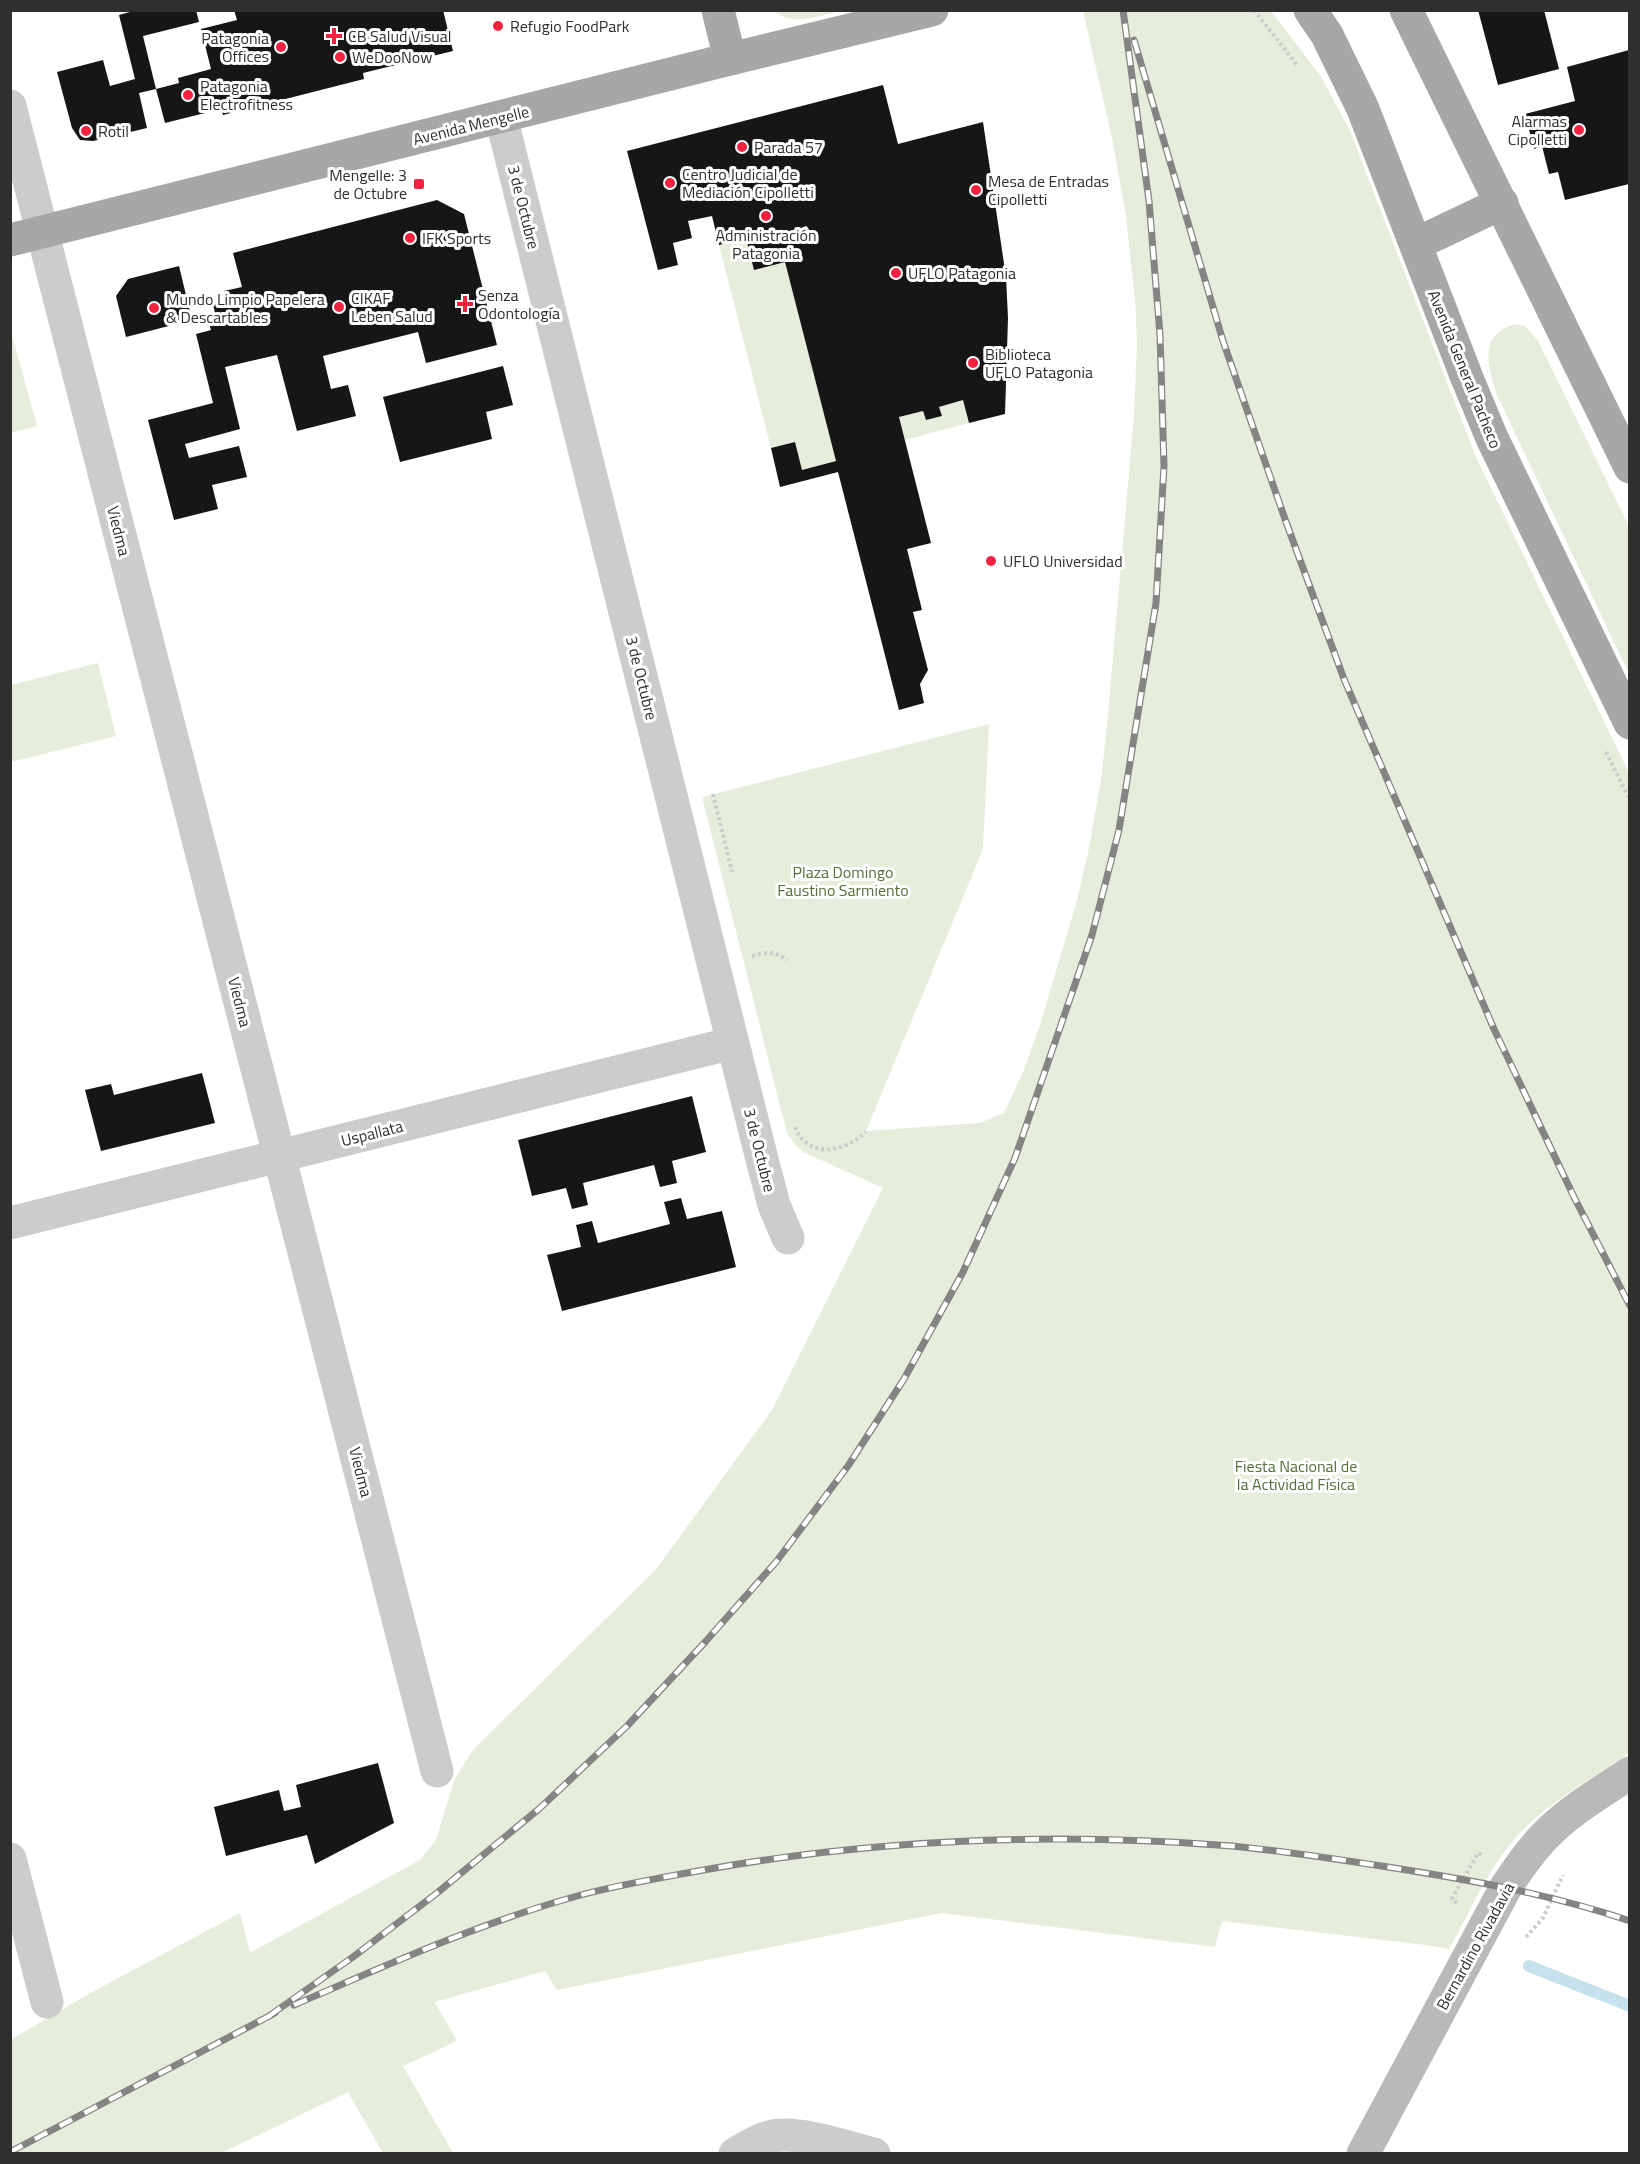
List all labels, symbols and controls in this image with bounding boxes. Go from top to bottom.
place label: Refugio FoodPark [510,14,630,38]
marker: Refugio FoodPark [491,19,505,33]
place label: CB Salud Visual [348,24,451,48]
place label: Patagonia Offices [201,26,269,68]
marker: CB Salud Visual [325,27,343,45]
marker: Patagonia Offices [274,40,288,54]
place label: WeDooNow [352,45,432,69]
marker: WeDooNow [333,50,347,64]
place label: Patagonia Electrofitness [200,74,293,116]
marker: Patagonia Electrofitness [181,88,195,102]
street label: Avenida Mengelle [410,99,532,151]
place label: Alarmas Cipolletti [1508,109,1567,151]
place label: Rotil [98,119,129,143]
marker: Alarmas Cipolletti [1572,123,1586,137]
marker: Rotil [79,124,93,138]
place label: Parada 57 [754,135,823,159]
marker: Parada 57 [735,140,749,154]
street label: 3 de Octubre [502,162,546,252]
place label: Centro Judicial de Mediación Cipolletti [682,162,814,204]
place label: Mengelle: 3 de Octubre [329,163,407,205]
place label: Mesa de Entradas Cipolletti [988,169,1109,211]
marker: Centro Judicial de Mediación Cipolletti [663,176,677,190]
marker: Mengelle: 3 de Octubre [412,177,426,191]
marker: Mesa de Entradas Cipolletti [969,183,983,197]
marker: Administración Patagonia [759,209,773,223]
place label: Administración Patagonia [715,223,817,265]
place label: IFK Sports [422,226,491,250]
marker: IFK Sports [403,231,417,245]
place label: UFLO Patagonia [908,261,1016,285]
marker: UFLO Patagonia [889,266,903,280]
place label: Senza Odontología [478,283,560,325]
place label: CIKAF Leben Salud [351,286,433,328]
street label: Avenida General Pacheco [1422,286,1508,452]
place label: Mundo Limpio Papelera & Descartables [166,287,325,329]
marker: Senza Odontología [456,295,474,313]
marker: CIKAF Leben Salud [332,300,346,314]
marker: Mundo Limpio Papelera & Descartables [147,301,161,315]
place label: Biblioteca UFLO Patagonia [985,342,1093,384]
marker: Biblioteca UFLO Patagonia [966,356,980,370]
street label: Viedma [101,503,137,559]
place label: UFLO Universidad [1003,549,1123,573]
marker: UFLO Universidad [984,554,998,568]
street label: 3 de Octubre [620,633,664,723]
park label: Plaza Domingo Faustino Sarmiento [777,860,909,902]
street label: Viedma [222,974,258,1030]
street label: 3 de Octubre [738,1105,782,1195]
street label: Uspallata [338,1114,406,1152]
street label: Viedma [343,1444,379,1500]
park label: Fiesta Nacional de la Actividad Física [1235,1454,1357,1496]
street label: Bernardino Rivadavia [1430,1878,1520,2014]

